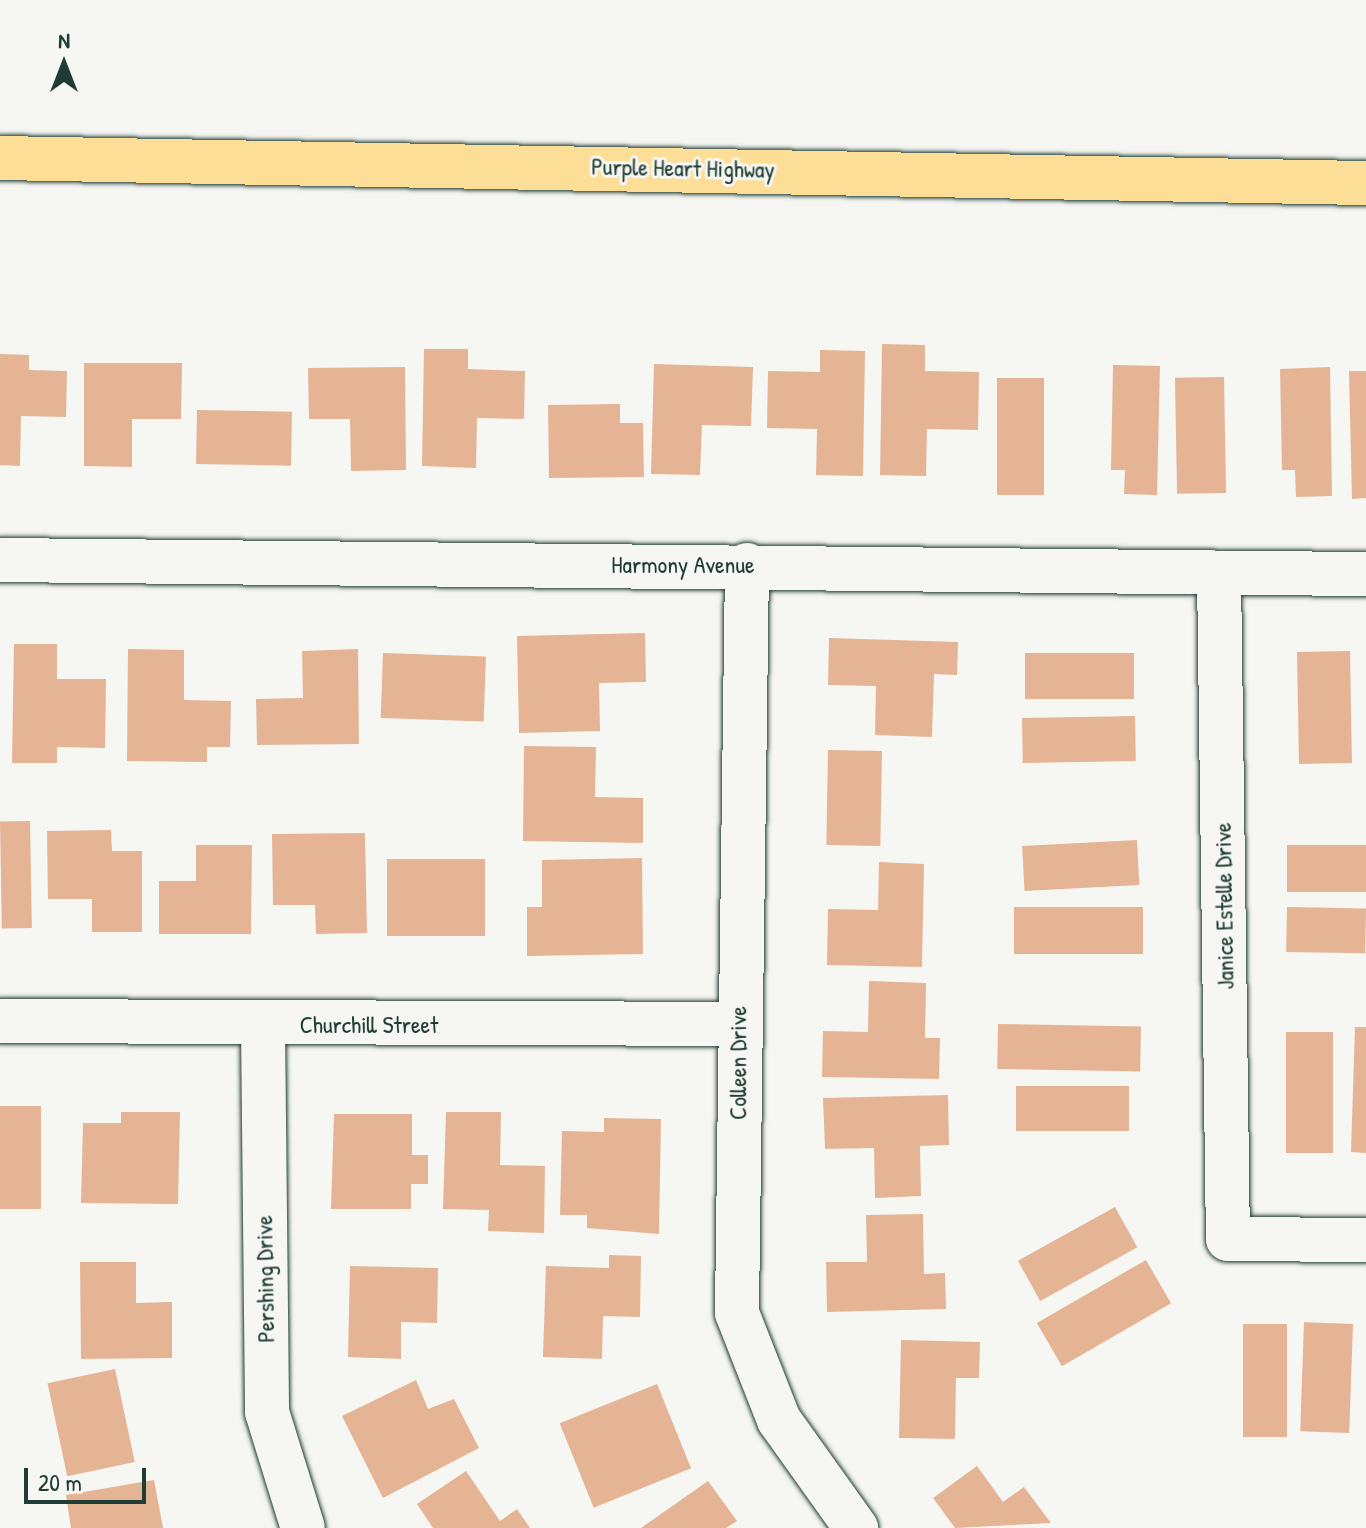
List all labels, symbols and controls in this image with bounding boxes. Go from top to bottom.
north arrow [24,24,104,104]
text: N [58,25,70,55]
street label: Purple Heart Highway [591,152,775,184]
street label: Harmony Avenue [611,551,755,579]
street label: Janice Estelle Drive [1208,822,1240,990]
street label: Colleen Drive [724,1006,752,1120]
street label: Churchill Street [300,1011,438,1039]
street label: Pershing Drive [249,1215,281,1343]
scale bar [28,1452,150,1502]
text: 20 m [38,1466,82,1498]

